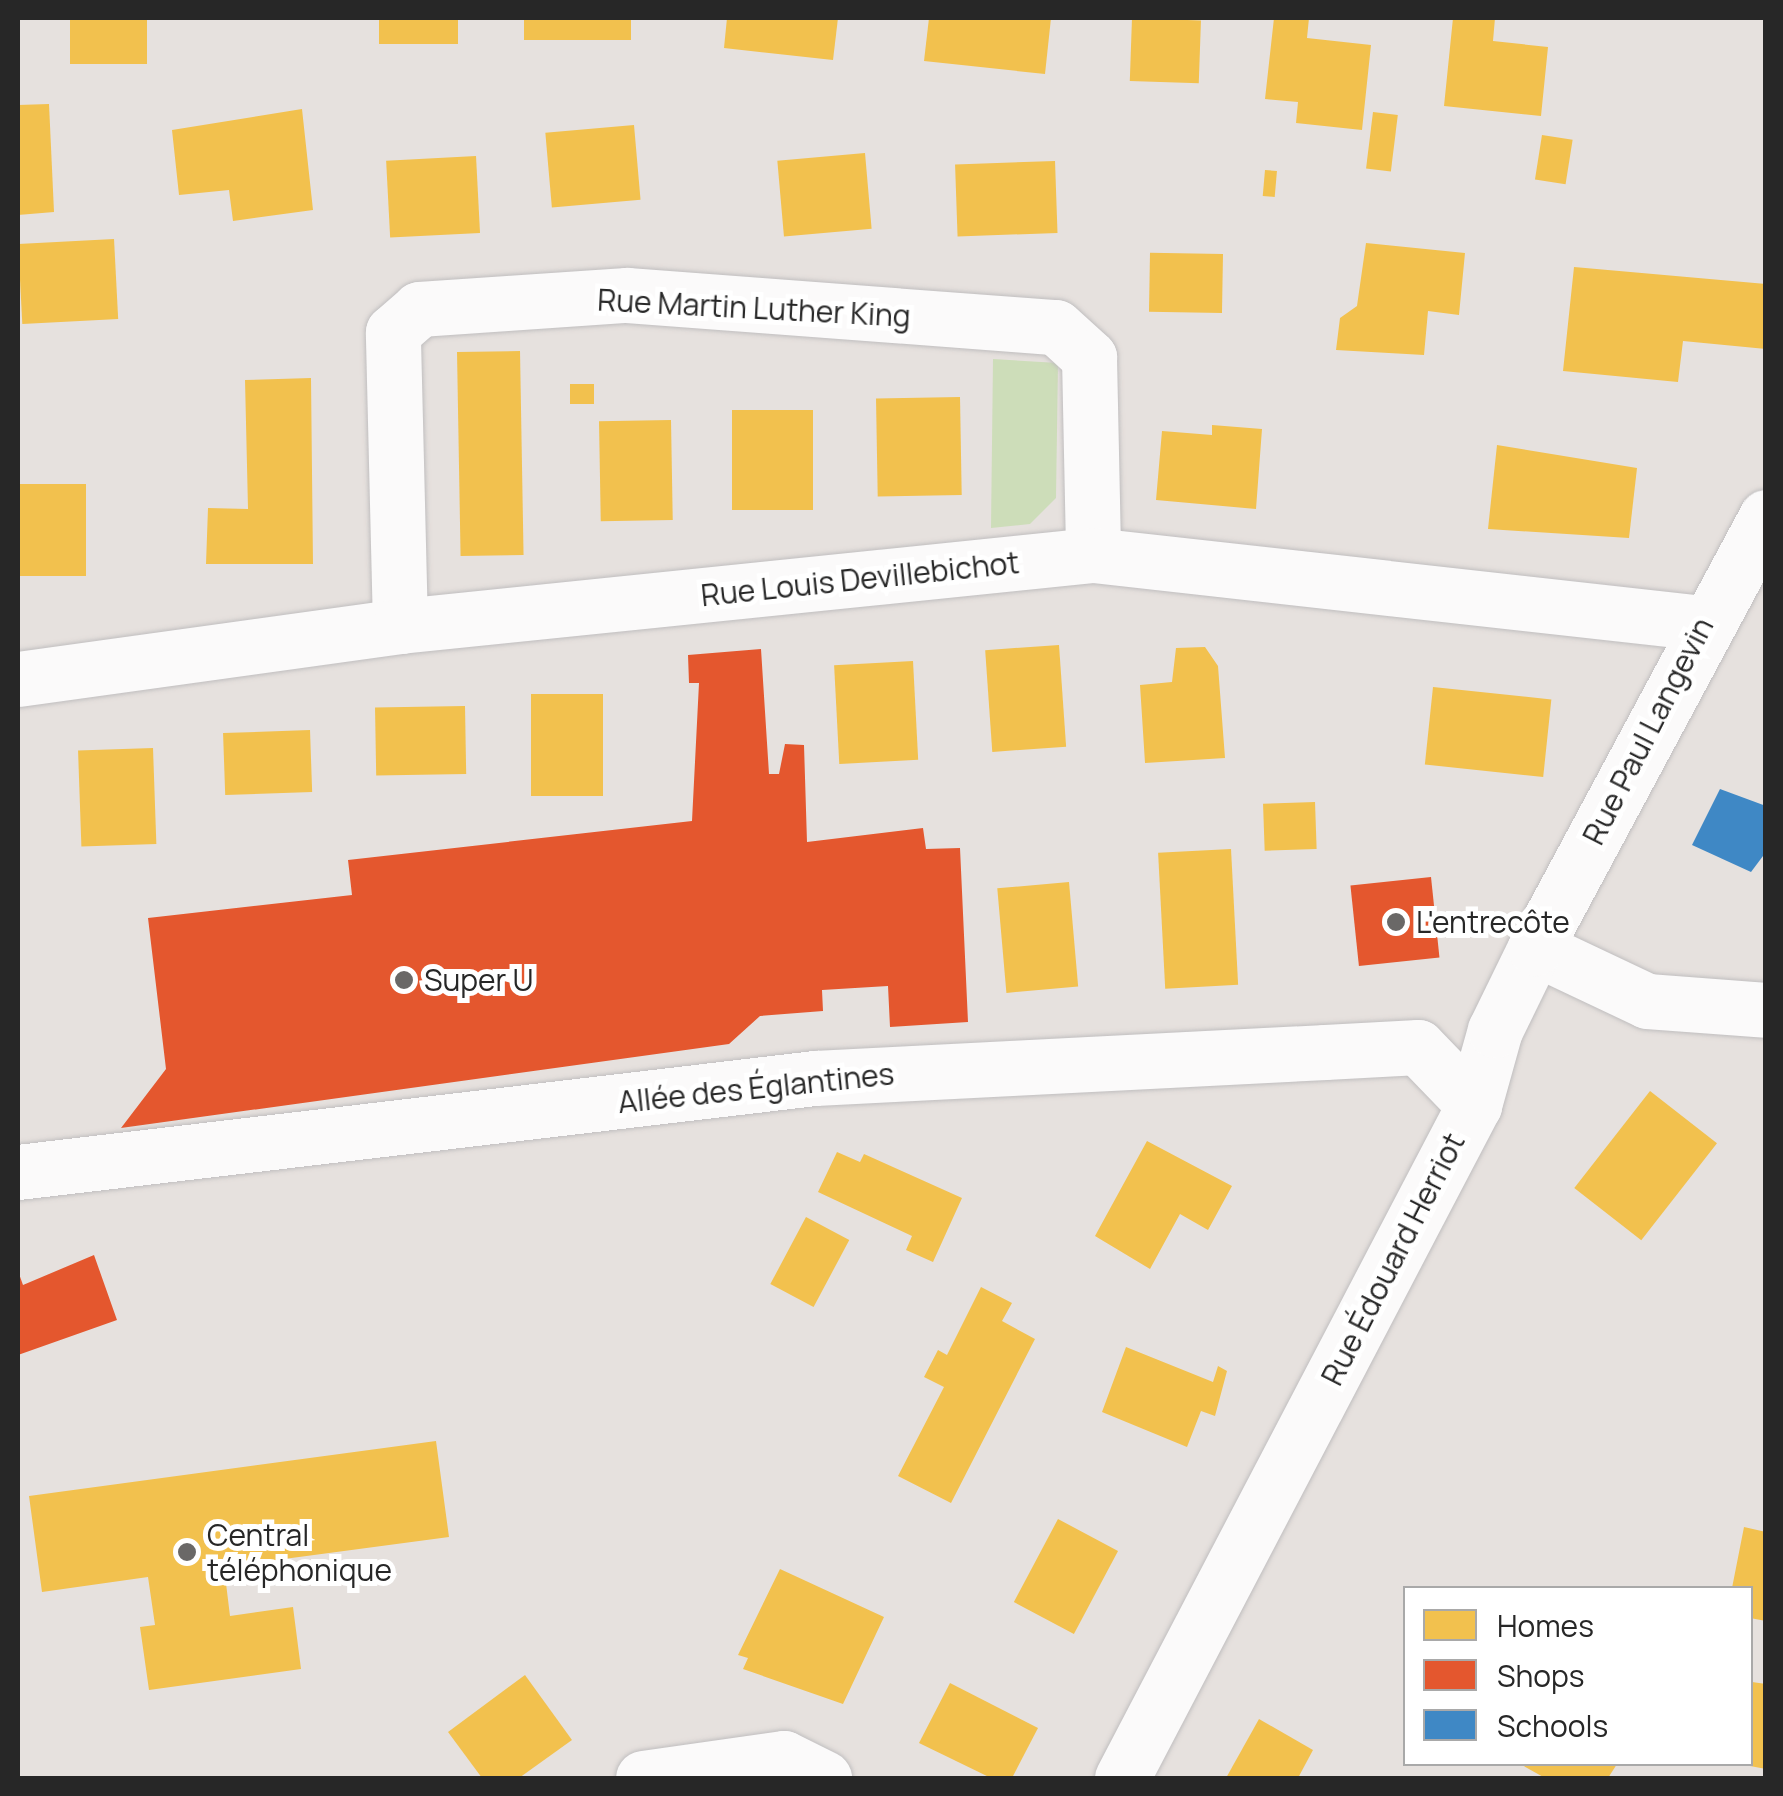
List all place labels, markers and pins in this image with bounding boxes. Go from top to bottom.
place label: L'entrecôte [1416,904,1570,940]
marker: L'entrecôte [1385,911,1407,933]
place label: Super U [424,962,533,998]
marker: Super U [393,969,415,991]
place label: Central téléphonique [207,1517,392,1588]
marker: Central téléphonique [176,1541,198,1563]

